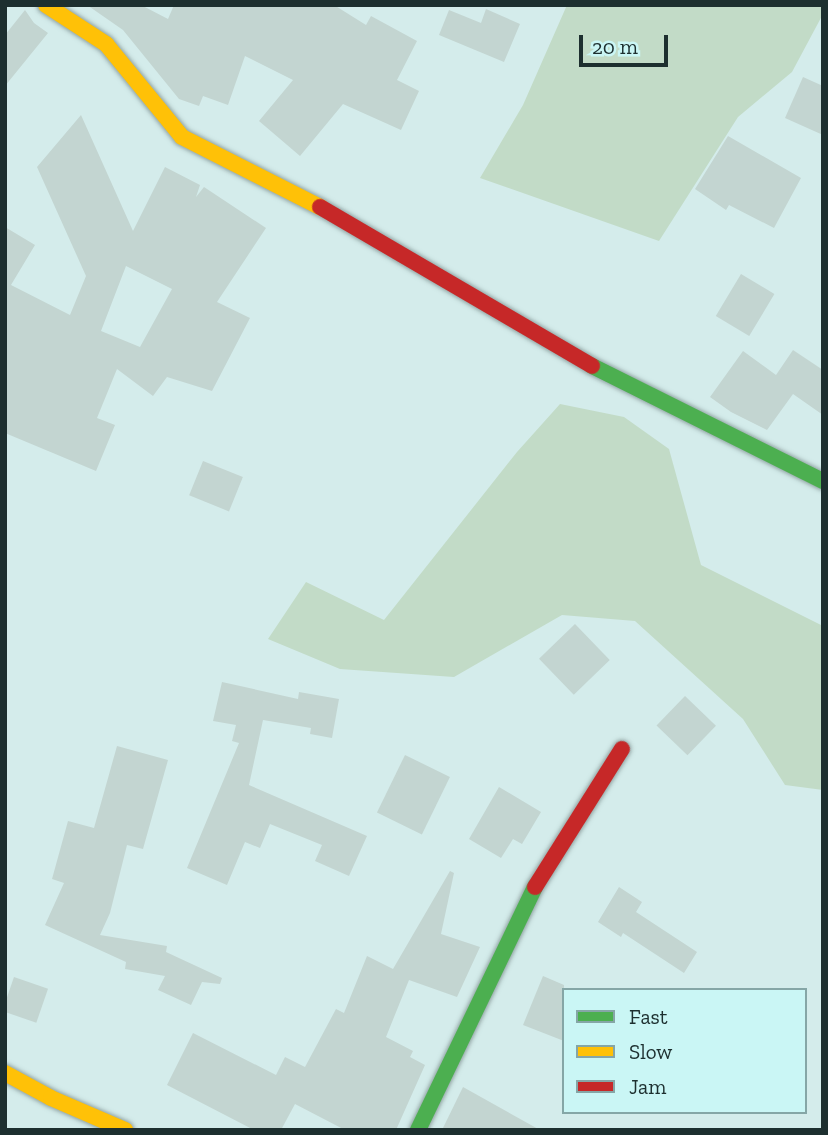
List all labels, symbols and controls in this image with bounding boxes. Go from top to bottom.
scale bar [583,21,672,65]
text: 20 m [592,34,638,59]
legend [562,988,807,1114]
text: Fast [629,1004,668,1029]
text: Slow [629,1039,672,1064]
text: Jam [629,1074,666,1099]

